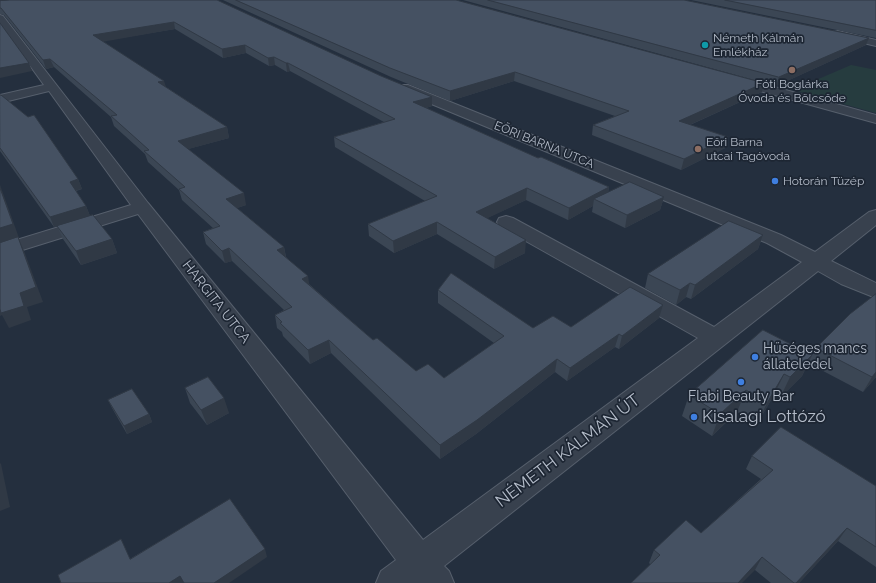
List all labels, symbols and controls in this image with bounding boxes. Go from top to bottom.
place label: Németh Kálmán Emlékház [713,31,803,59]
marker: Németh Kálmán Emlékház [700,40,710,50]
marker: Fóti Boglárka Óvoda és Bölcsőde [787,65,797,75]
place label: Fóti Boglárka Óvoda és Bölcsőde [738,77,846,105]
street label: EŐRI BARNA UTCA [492,118,596,172]
place label: Eőri Barna utcai Tagóvoda [706,135,790,163]
marker: Eőri Barna utcai Tagóvoda [693,144,703,154]
place label: Hotorán Tüzép [783,174,864,188]
marker: Hotorán Tüzép [770,176,780,186]
street label: HARGITA UTCA [178,257,254,347]
place label: Hűséges mancs állateledel [763,341,867,374]
marker: Hűséges mancs állateledel [750,352,760,362]
marker: Flabi Beauty Bar [736,377,746,387]
place label: Flabi Beauty Bar [688,389,794,405]
street label: NÉMETH KÁLMÁN ÚT [492,390,644,512]
place label: Kisalagi Lottózó [702,407,826,427]
marker: Kisalagi Lottózó [689,412,699,422]

